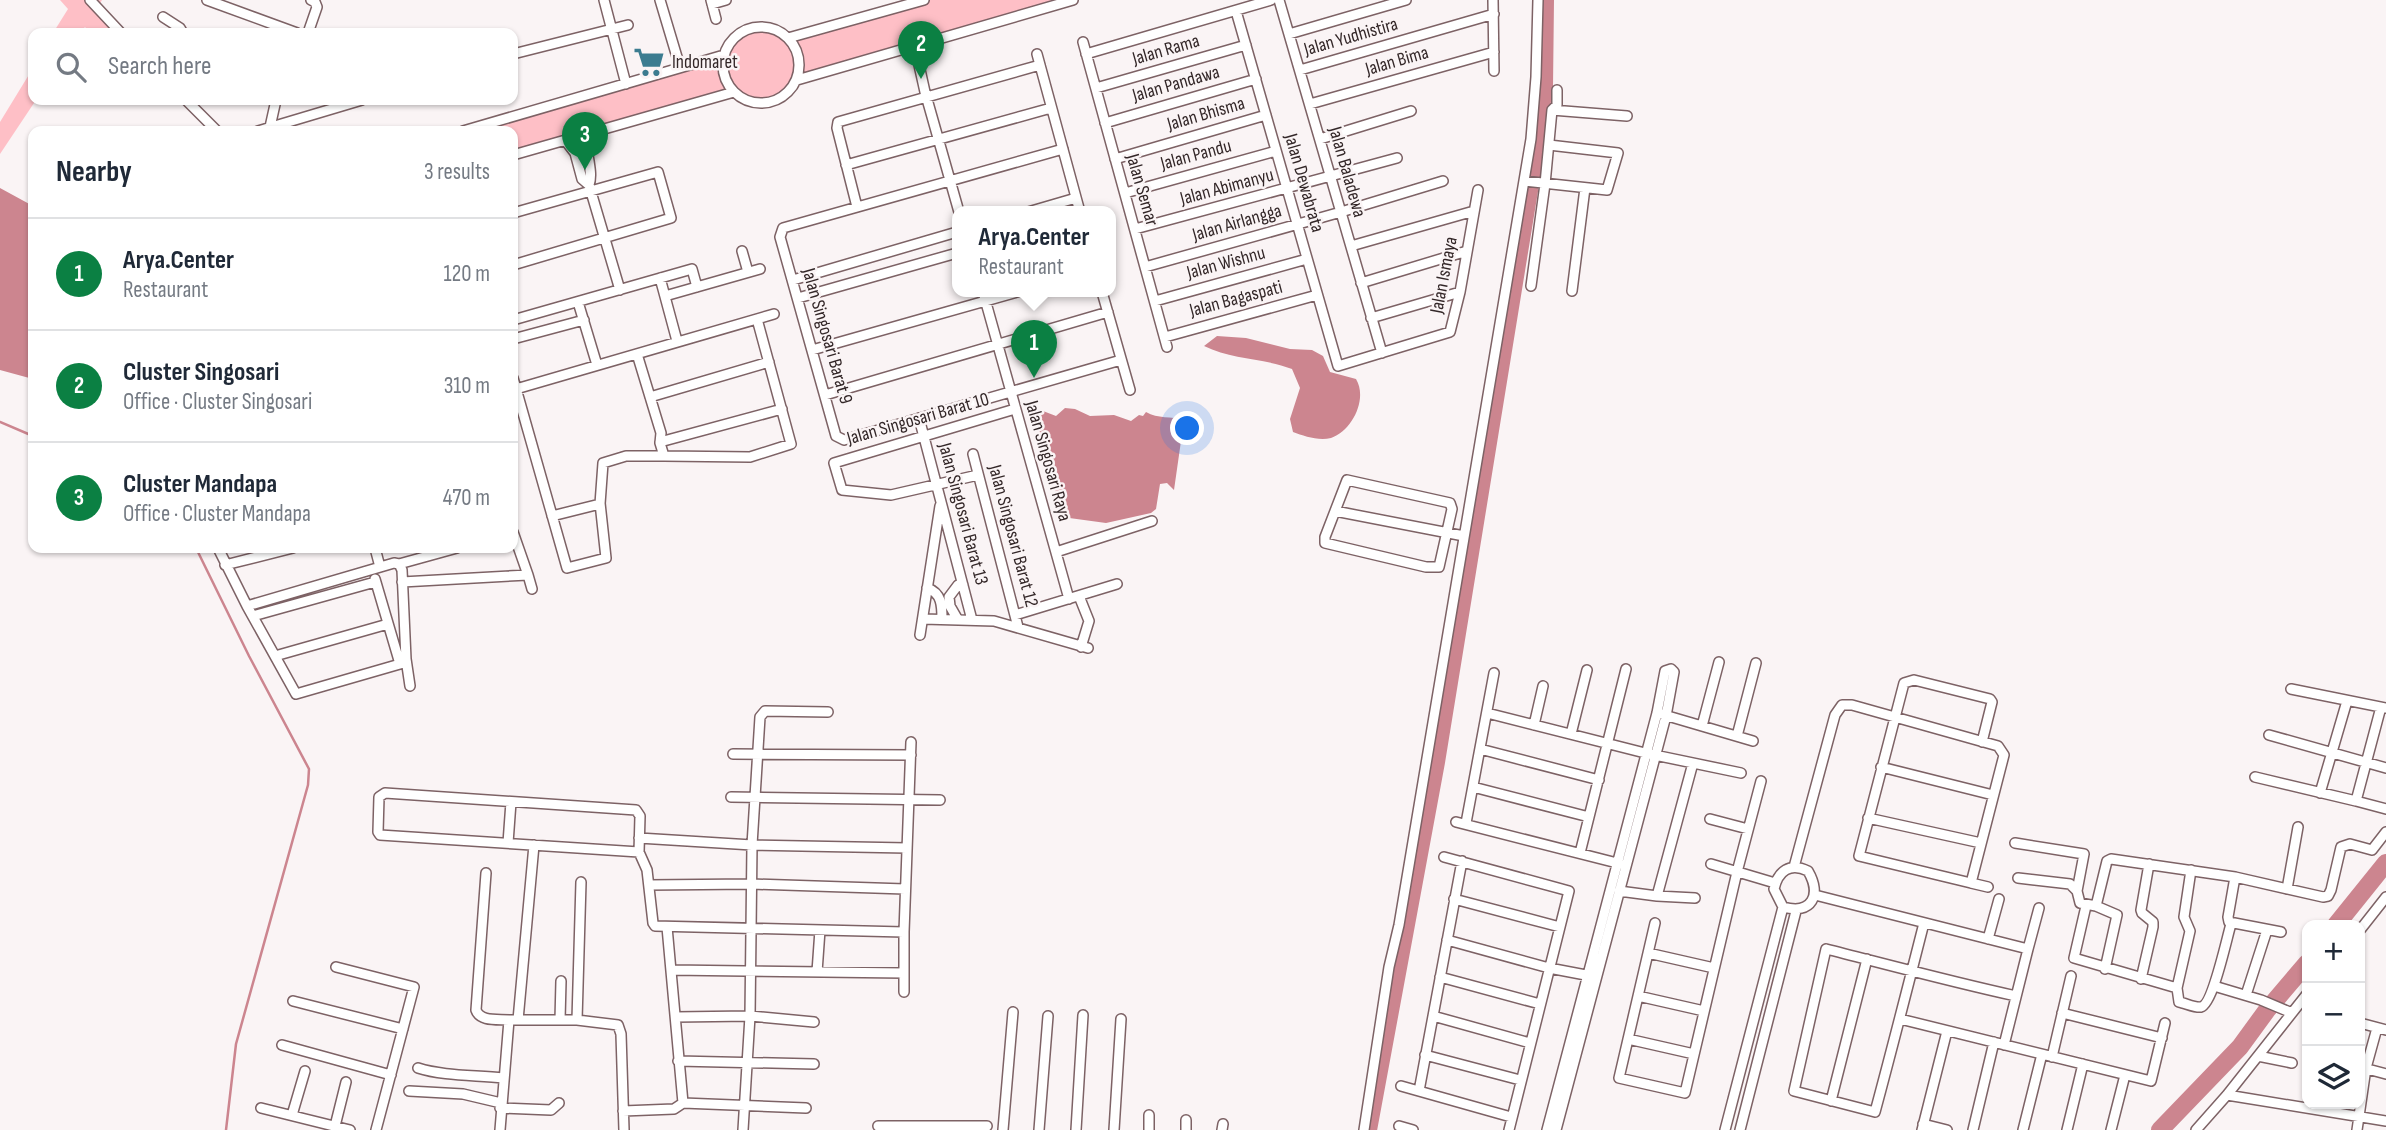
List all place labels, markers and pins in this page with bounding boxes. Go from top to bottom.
pin: 2 [898,21,944,79]
supermarket icon: Indomaret [632,45,666,79]
place label: Indomaret [672,51,738,74]
pin: 3 [562,112,608,170]
pin: 1 [1011,320,1057,378]

